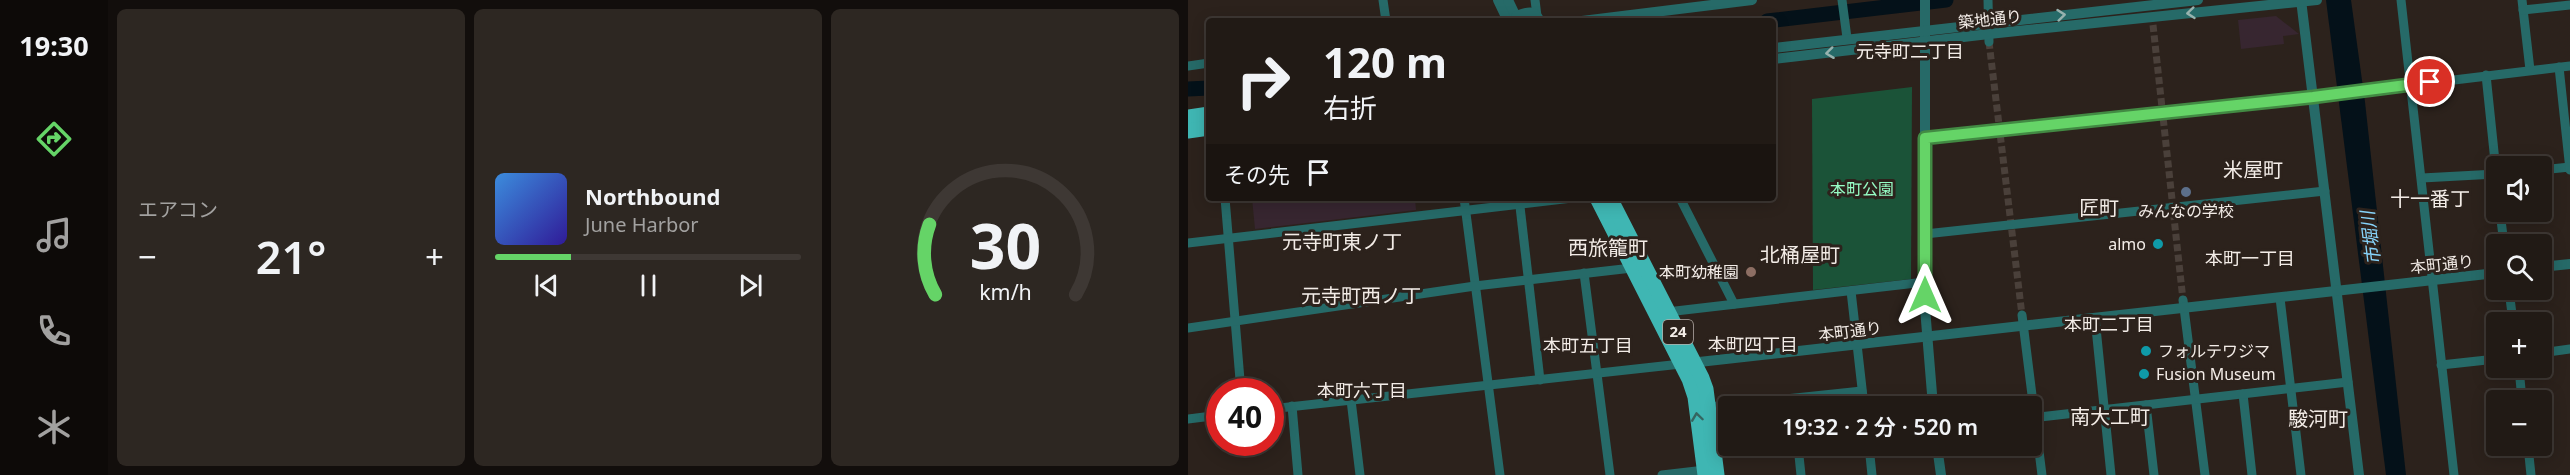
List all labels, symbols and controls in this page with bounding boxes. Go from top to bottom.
street label: 築地通り [1957,5,2023,33]
one-way arrow [2186,7,2195,19]
one-way arrow [2056,9,2065,22]
text: 19:30 [19,27,89,64]
text: 120 m [1323,33,1447,90]
district label: 元寺町二丁目 [1856,39,1964,63]
icon: right [1224,42,1302,120]
one-way arrow [1826,46,1835,58]
pin [2404,56,2455,107]
icon: arrive [2413,65,2446,98]
text: 右折 [1323,89,1377,126]
icon: directions [33,118,75,160]
icon: arrive [1302,156,1335,189]
district label: 米屋町 [2223,156,2283,183]
map controls [2486,156,2552,456]
button: sound [2486,156,2552,222]
text: その先 [1224,159,1290,189]
park label: 本町公園 [1830,178,1894,200]
text: Northbound [585,181,720,211]
marker: みんなの学校 [2179,185,2193,199]
district label: 十一番丁 [2390,185,2470,212]
district label: 匠町 [2079,194,2119,221]
text: エアコン [138,196,218,223]
place label: みんなの学校 [2138,200,2234,222]
text: 30 [969,202,1041,287]
water label: 市堀川 [2355,208,2385,266]
text: June Harbor [585,211,699,238]
icon: music [33,214,75,256]
text: 21° [256,226,326,287]
district label: 元寺町東ノ丁 [1282,228,1402,255]
place label: almo [2108,233,2146,255]
text: − [138,234,157,279]
text: + [425,234,444,279]
district label: 西旅籠町 [1568,234,1648,261]
button: search [2486,234,2552,300]
marker: almo [2151,237,2165,251]
district label: 北桶屋町 [1760,241,1840,268]
district label: 本町一丁目 [2205,246,2295,270]
street label: 本町通り [2409,250,2475,278]
place label: 本町幼稚園 [1659,261,1739,283]
position arrow [1893,263,1957,327]
marker: 本町幼稚園 [1744,265,1758,279]
icon: previous [530,269,563,302]
icon: pause [632,269,665,302]
icon: next [734,269,767,302]
text: km/h [979,277,1031,306]
district label: 元寺町西ノ丁 [1301,282,1421,309]
icon: phone [33,310,75,352]
district label: 本町二丁目 [2064,312,2154,336]
button: + [2486,312,2552,378]
street label: 本町通り [1817,316,1883,346]
road number: 24 [1663,320,1693,344]
district label: 本町四丁目 [1708,332,1798,356]
district label: 本町五丁目 [1543,333,1633,357]
place label: フォルテワジマ [2158,340,2270,362]
marker: フォルテワジマ [2139,344,2153,358]
place label: Fusion Museum [2156,363,2276,385]
marker: Fusion Museum [2137,367,2151,381]
speed limit sign: 40 [1206,378,1284,456]
district label: 本町六丁目 [1317,378,1407,402]
button: − [2486,390,2552,456]
district label: 南大工町 [2070,403,2150,430]
district label: 駿河町 [2288,405,2348,432]
icon: climate [33,406,75,448]
text: 19:32 · 2 分 · 520 m [1782,411,1978,441]
one-way arrow [1692,412,1704,422]

